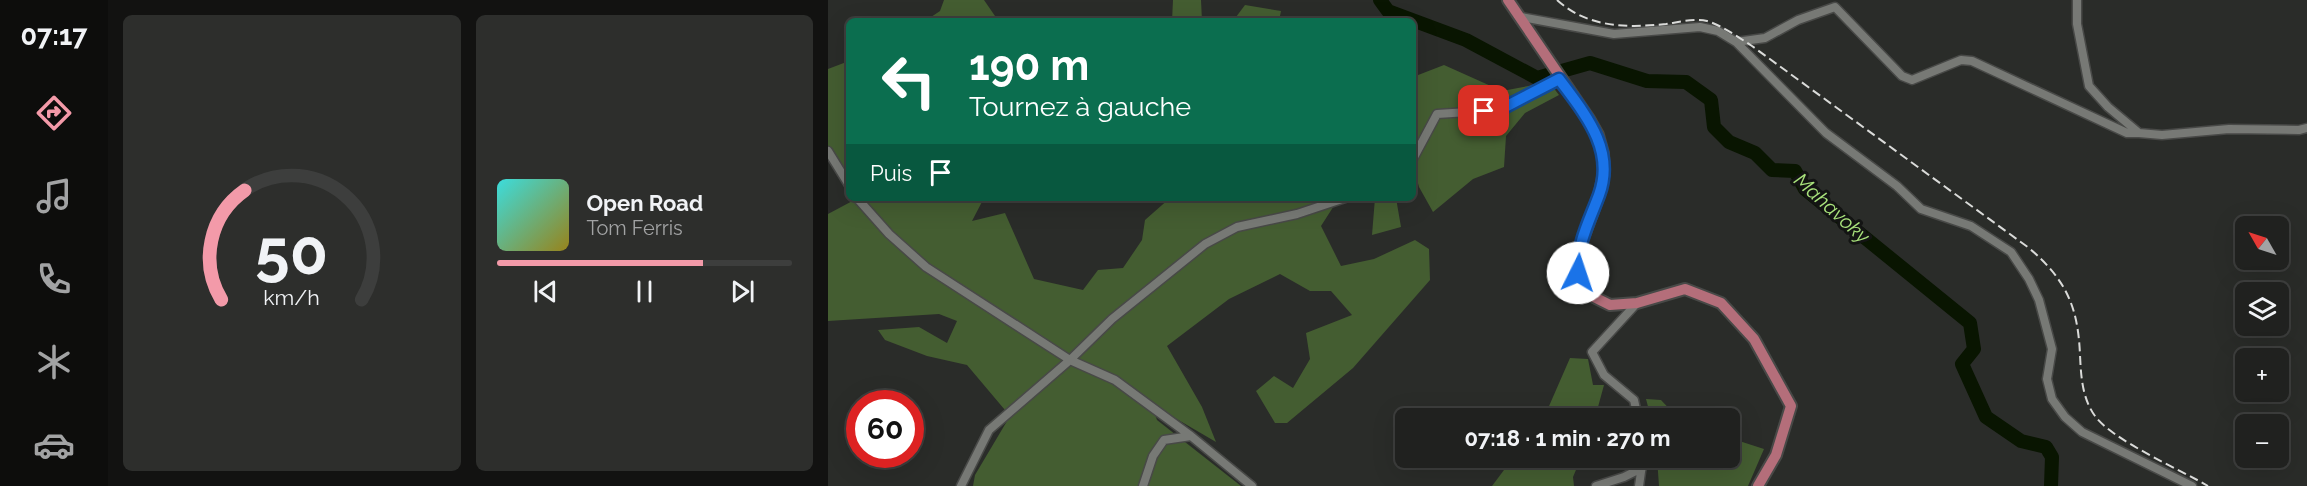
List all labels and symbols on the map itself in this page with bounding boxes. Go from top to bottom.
pin [1458,85,1509,136]
water label: Mahavoky [1789,168,1876,249]
north arrow [2235,216,2289,270]
position arrow [1546,241,1610,305]
speed limit sign: 60 [846,390,924,468]

